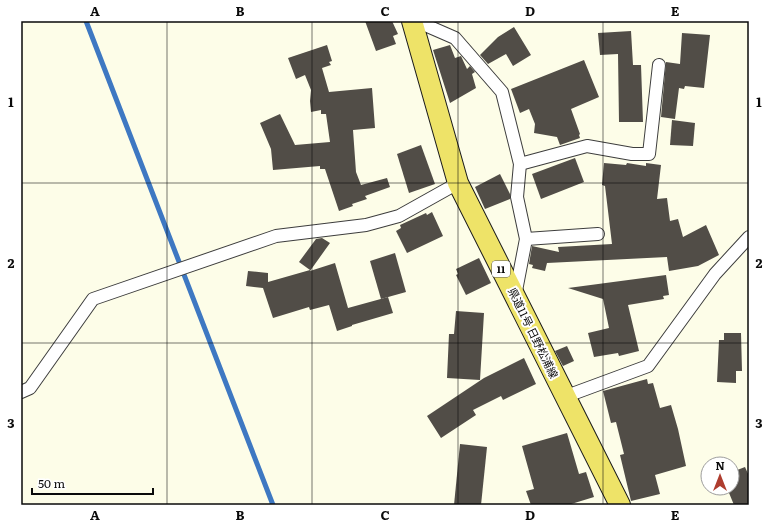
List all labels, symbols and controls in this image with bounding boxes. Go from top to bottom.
text: A [90,1,100,20]
text: B [236,1,245,20]
text: C [380,1,390,20]
text: D [525,1,535,20]
text: E [671,1,680,20]
text: 1 [8,92,14,111]
text: 1 [756,92,762,111]
text: 2 [8,253,15,272]
text: 2 [756,253,763,272]
road number: 11 [492,261,510,277]
street label: 県道11号 日野松浦線 [505,284,563,381]
text: 3 [7,413,15,432]
text: 3 [755,413,763,432]
north arrow [700,456,740,496]
text: N [715,457,725,473]
scale bar [32,470,153,496]
text: 50 m [38,474,65,492]
text: A [90,505,100,524]
text: B [236,505,245,524]
text: C [380,505,390,524]
text: D [525,505,535,524]
text: E [671,505,680,524]

